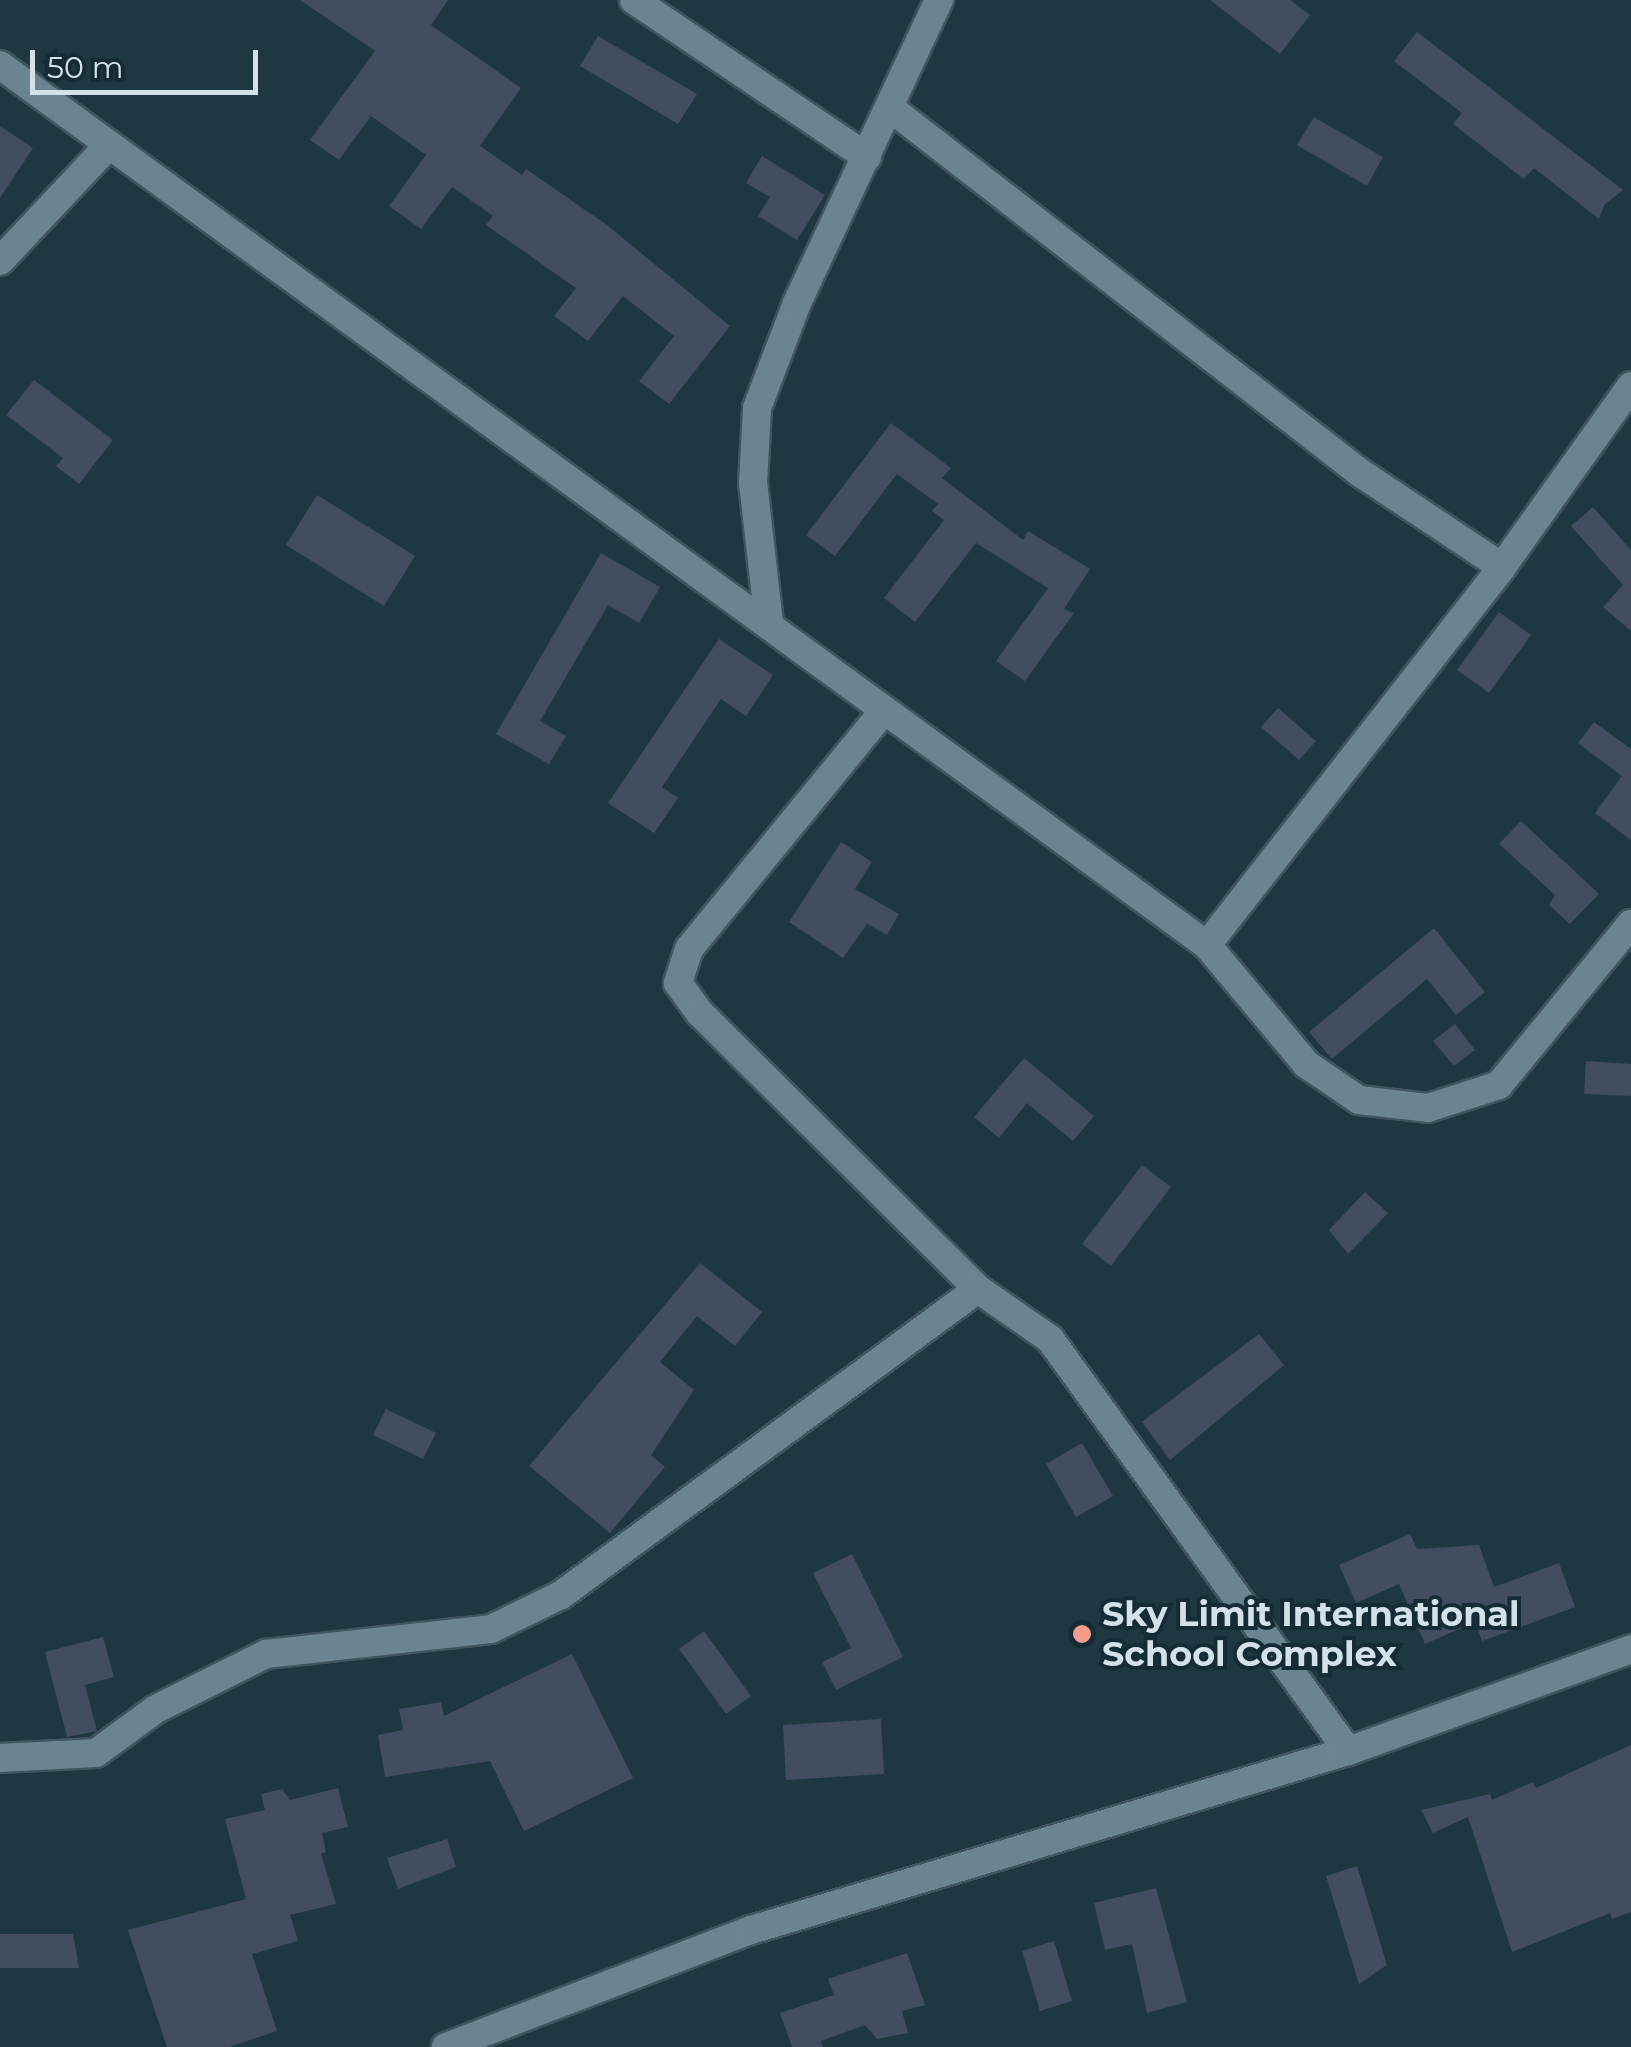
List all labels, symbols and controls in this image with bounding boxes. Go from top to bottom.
scale bar [35,30,262,92]
text: 50 m [47,49,124,86]
place label: Sky Limit International School Complex [1102,1593,1519,1675]
marker: Sky Limit International School Complex [1071,1623,1093,1645]

